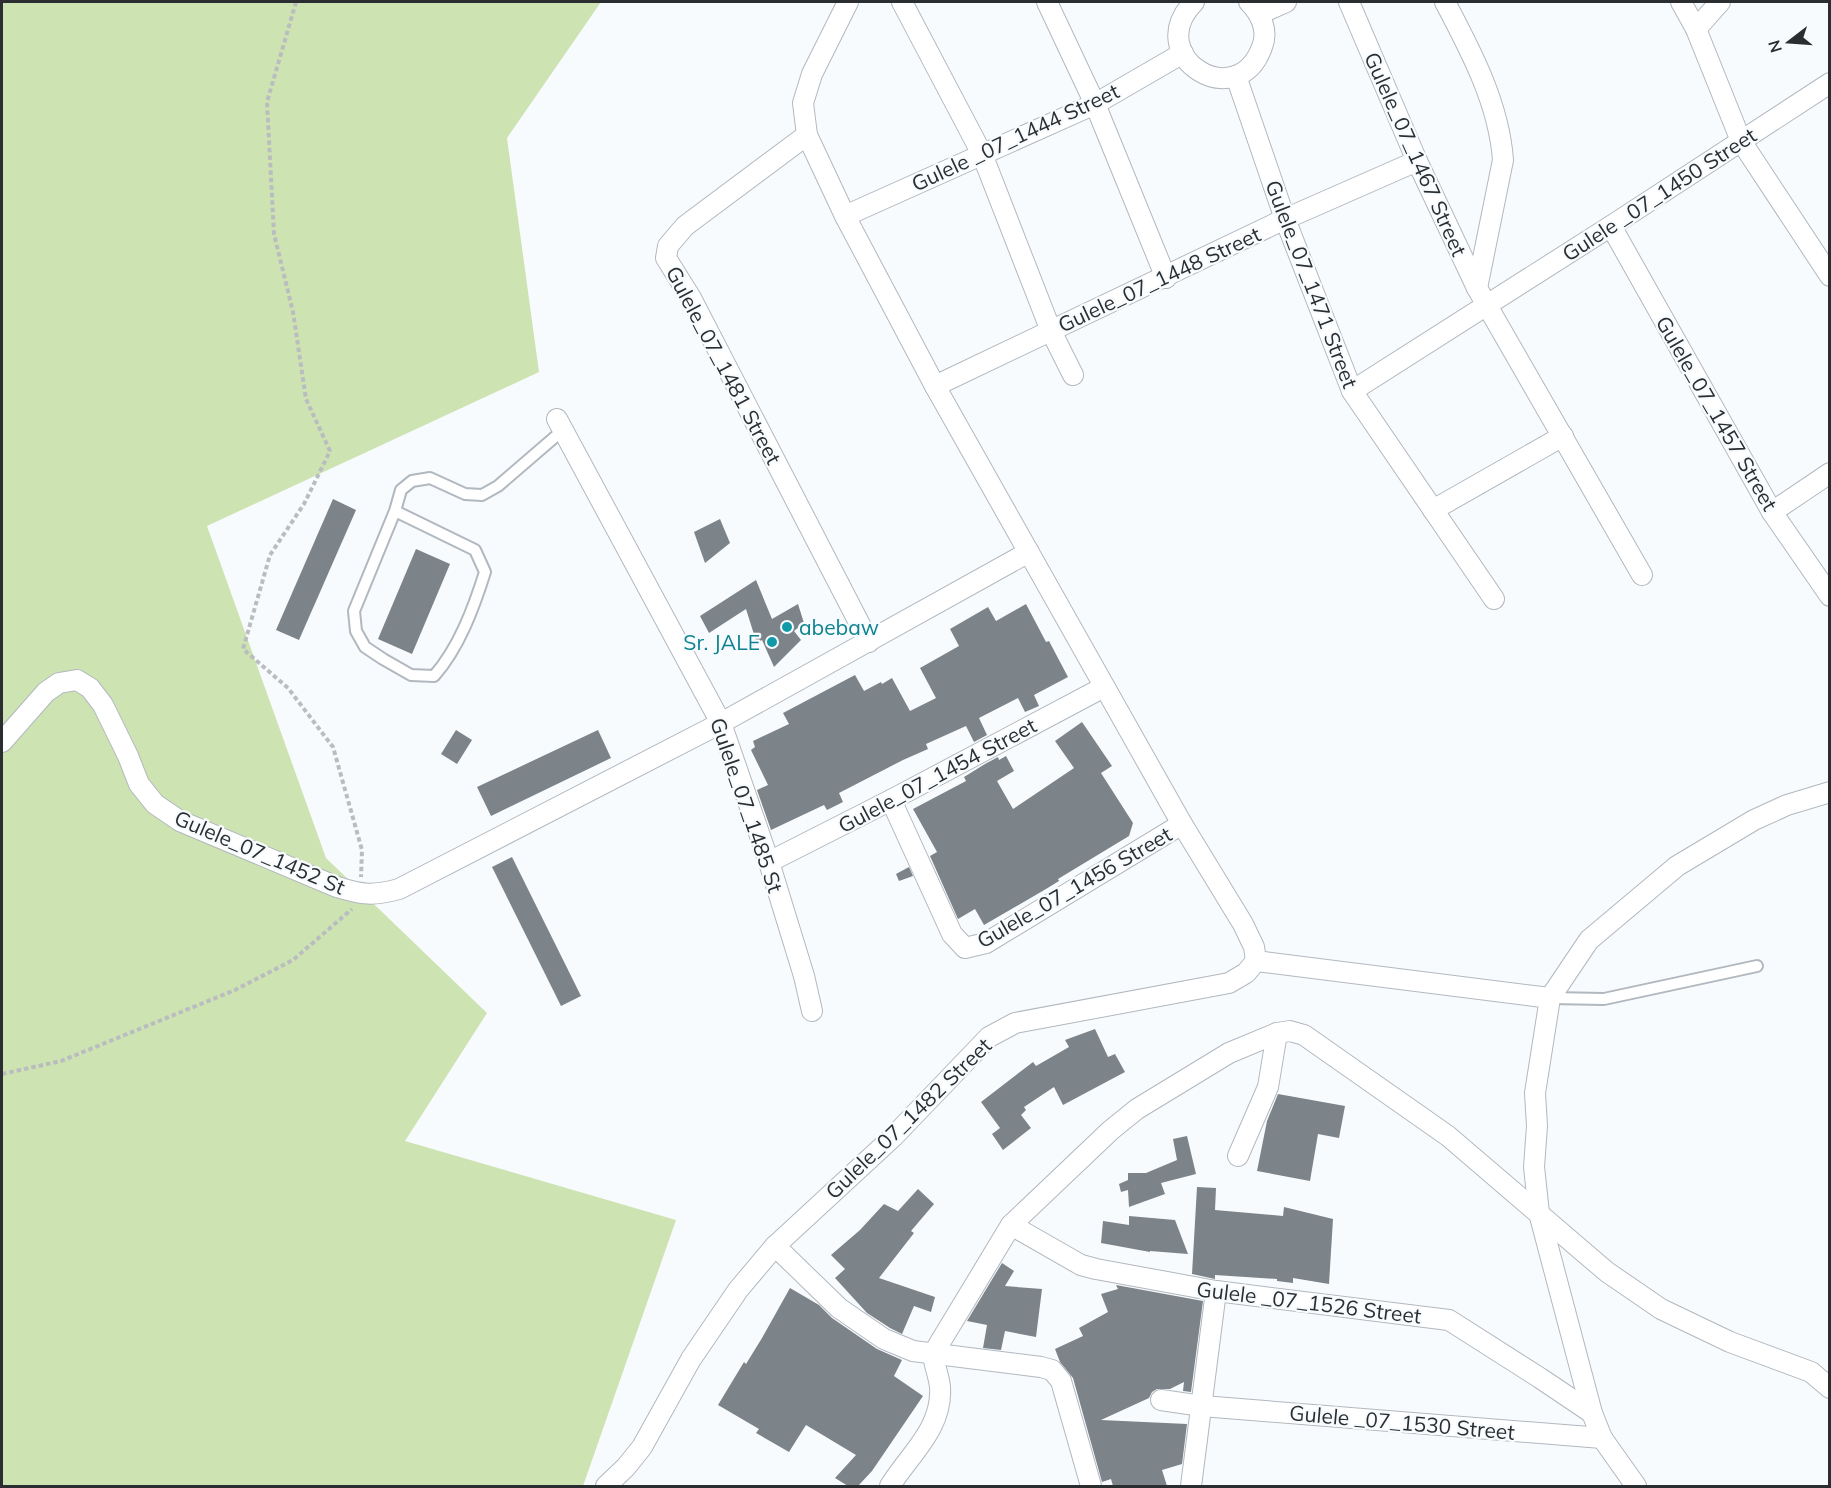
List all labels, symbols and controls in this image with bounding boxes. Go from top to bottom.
north arrow [1759,12,1819,72]
text: N [1763,38,1786,55]
street label: Gulele_07_1467 Street [1359,48,1473,260]
street label: Gulele _07_1444 Street [907,77,1123,197]
street label: Gulele _07_1450 Street [1557,122,1761,266]
street label: Gulele_07_1471 Street [1260,176,1364,392]
street label: Gulele_07_1448 Street [1054,221,1264,337]
street label: Gulele_07_1481 Street [661,261,787,469]
street label: Gulele_07_1457 Street [1651,311,1783,515]
place label: abebaw [799,614,879,640]
marker: abebaw [780,620,794,634]
place label: Sr. JALE [683,629,760,655]
marker: Sr. JALE [765,635,779,649]
street label: Gulele_07_1454 Street [833,712,1041,838]
street label: Gulele_07_1485 St [705,714,789,896]
street label: Gulele_07_1452 St [171,804,349,900]
street label: Gulele_07_1456 Street [972,821,1176,953]
street label: Gulele_07_1482 Street [820,1032,996,1204]
street label: Gulele _07_1526 Street [1195,1275,1423,1329]
street label: Gulele _07_1530 Street [1288,1399,1516,1445]

